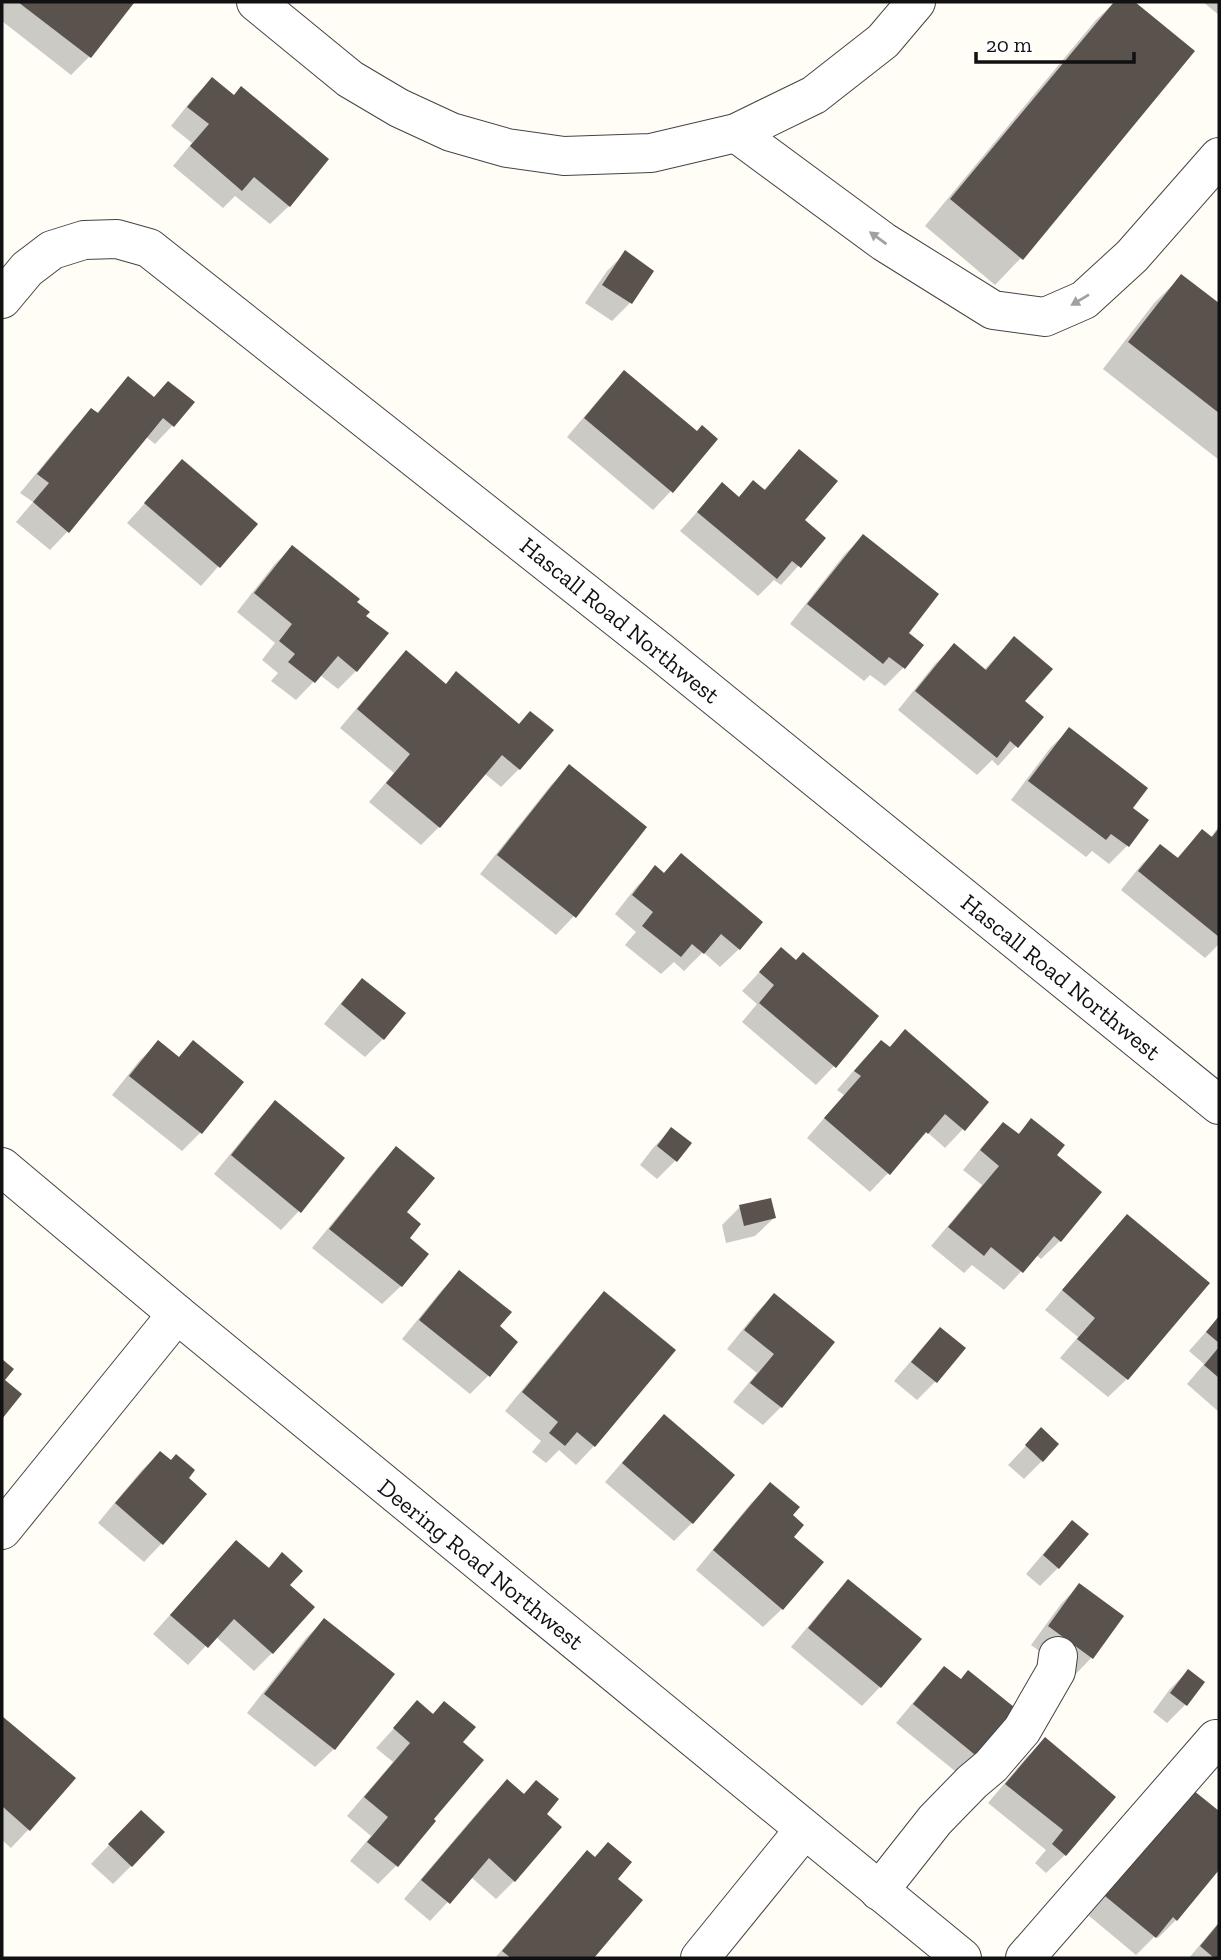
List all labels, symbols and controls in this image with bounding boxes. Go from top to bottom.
scale bar [976,21,1134,65]
text: 20 m [986,32,1032,57]
one-way arrow [869,231,887,245]
one-way arrow [1070,293,1090,306]
street label: Hascall Road Northwest [514,531,726,709]
street label: Hascall Road Northwest [955,888,1167,1066]
street label: Deering Road Northwest [372,1472,590,1656]

